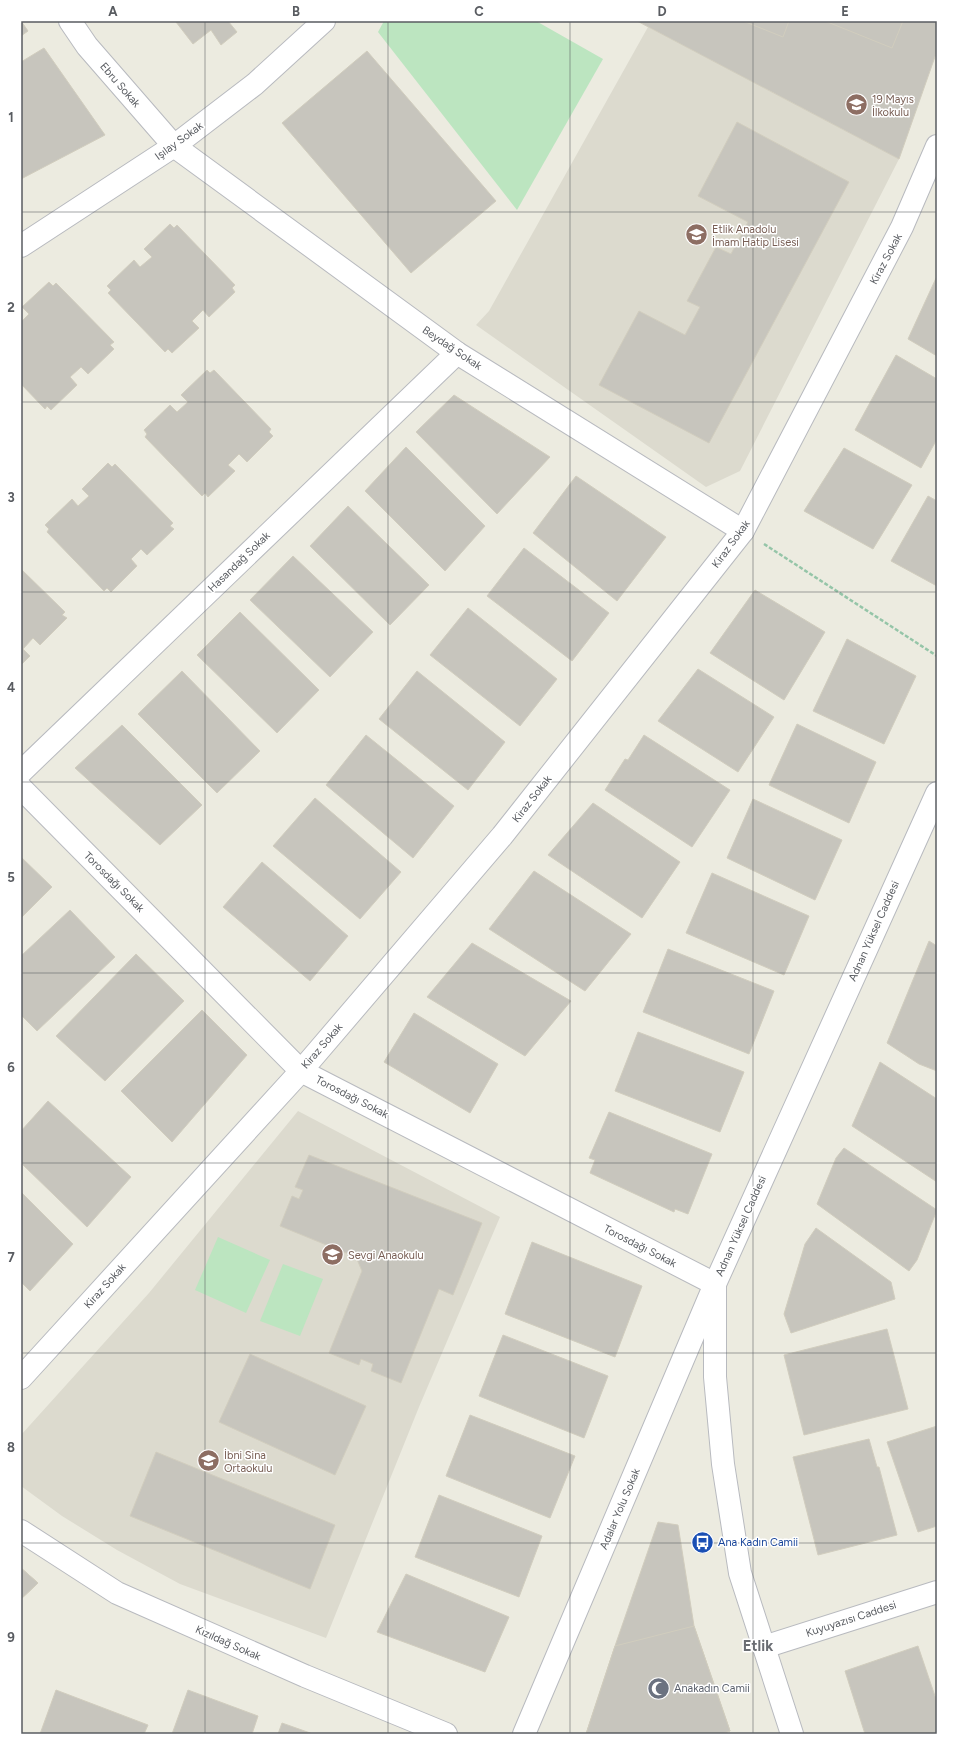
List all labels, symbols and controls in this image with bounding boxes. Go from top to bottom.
text: A [108,4,118,19]
text: B [292,4,300,19]
text: C [474,4,484,19]
text: D [657,4,667,19]
text: E [841,4,849,19]
street label: Ebru Sokak [97,60,143,110]
school or university icon: 19 Mayıs İlkokulu [844,92,870,118]
place label: 19 Mayıs İlkokulu [872,93,914,119]
text: 1 [8,110,14,125]
street label: Işılay Sokak [152,119,206,163]
school or university icon: Etlik Anadolu İmam Hatip Lisesi [683,222,709,248]
place label: Etlik Anadolu İmam Hatip Lisesi [712,223,799,249]
street label: Kiraz Sokak [867,231,905,287]
text: 2 [7,300,15,315]
street label: Beydağ Sokak [420,323,485,373]
text: 3 [7,490,15,505]
street label: Kiraz Sokak [709,517,753,570]
street label: Hasandağ Sokak [205,529,273,595]
text: 4 [7,680,15,695]
street label: Kiraz Sokak [510,772,555,825]
street label: Torosdağı Sokak [81,849,147,915]
text: 5 [7,870,15,885]
street label: Adnan Yüksel Caddesi [846,879,902,983]
street label: Kiraz Sokak [299,1020,346,1071]
text: 6 [7,1060,15,1075]
street label: Torosdağı Sokak [313,1073,391,1121]
street label: Adnan Yüksel Caddesi [713,1174,769,1278]
street label: Torosdağı Sokak [601,1222,679,1270]
school or university icon: Sevgi Anaokulu [319,1242,345,1268]
place label: Sevgi Anaokulu [348,1249,424,1262]
text: 7 [7,1250,15,1265]
street label: Kiraz Sokak [81,1260,129,1311]
text: 8 [7,1440,15,1455]
school or university icon: İbni Sina Ortaokulu [196,1448,222,1474]
place label: İbni Sina Ortaokulu [224,1449,272,1475]
street label: Adalar Yolu Sokak [597,1466,643,1552]
bus stop icon: Ana Kadın Camii [690,1529,716,1555]
place label: Ana Kadın Camii [718,1536,798,1549]
street label: Kuyuyazısı Caddesi [804,1598,898,1640]
street label: Kızıldağ Sokak [193,1623,263,1663]
text: 9 [7,1630,15,1645]
district label: Etlik [743,1637,773,1655]
mosque icon: Anakadın Camii [645,1675,671,1701]
place label: Anakadın Camii [674,1682,750,1695]

